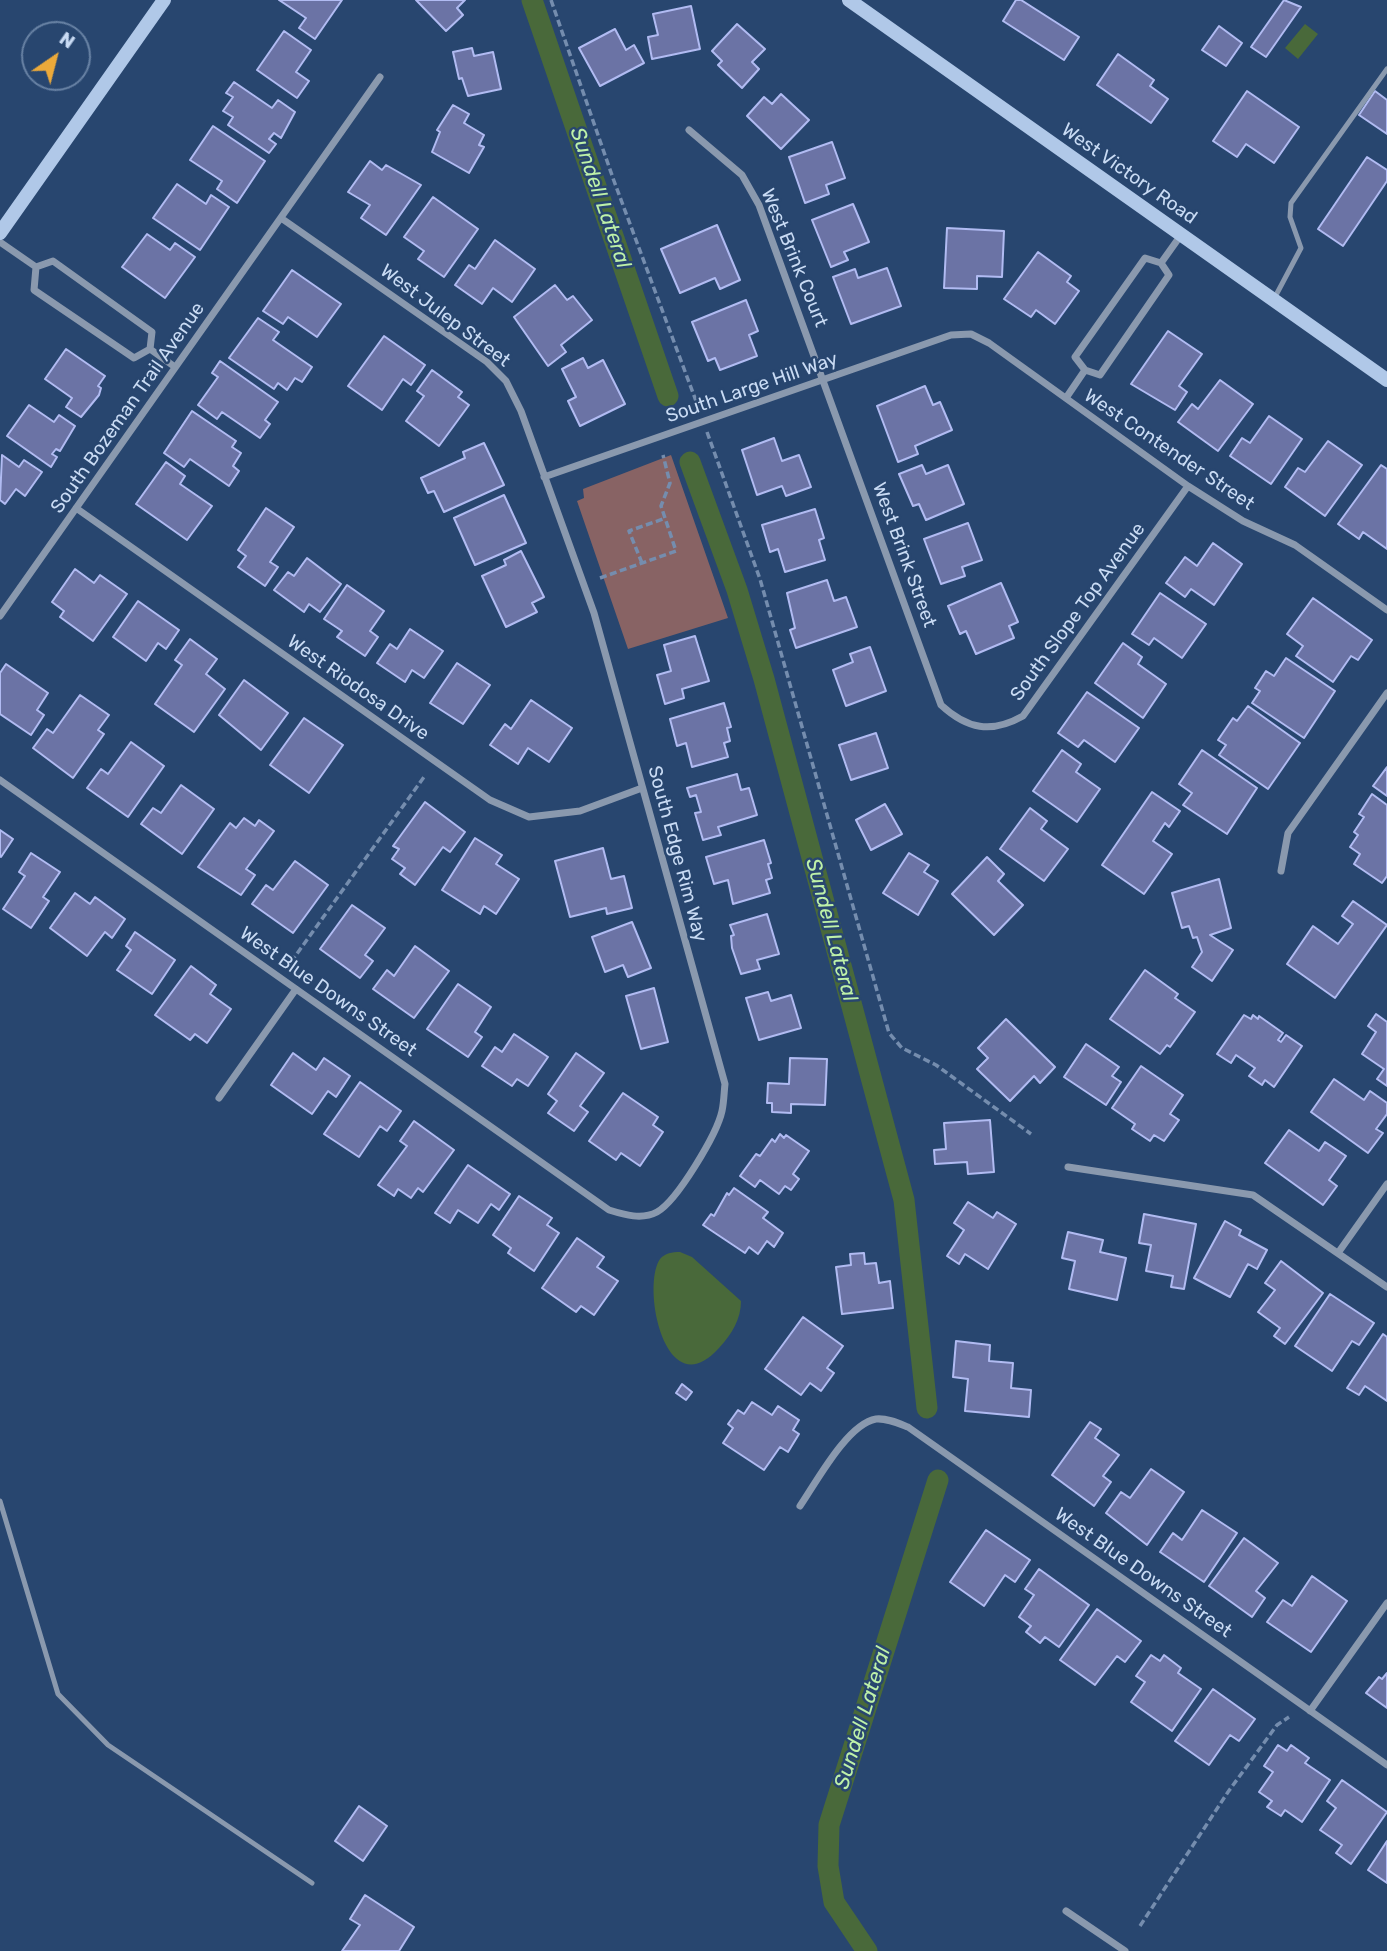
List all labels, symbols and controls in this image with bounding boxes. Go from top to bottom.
north arrow [21,21,91,91]
text: N [55,27,79,53]
street label: West Victory Road [1057,119,1201,229]
water label: Sundell Lateral [564,124,636,272]
street label: West Brink Court [756,185,832,331]
street label: West Julep Street [376,260,514,372]
street label: South Bozeman Trail Avenue [46,298,210,518]
street label: South Large Hill Way [663,348,841,428]
street label: West Contender Street [1080,384,1258,516]
street label: West Brink Street [867,479,941,631]
street label: South Slope Top Avenue [1006,519,1150,705]
street label: West Riodosa Drive [283,630,433,746]
street label: South Edge Rim Way [643,763,711,945]
water label: Sundell Lateral [800,856,862,1004]
street label: West Blue Downs Street [235,922,421,1062]
street label: West Blue Downs Street [1050,1503,1236,1643]
water label: Sundell Lateral [829,1644,897,1792]

